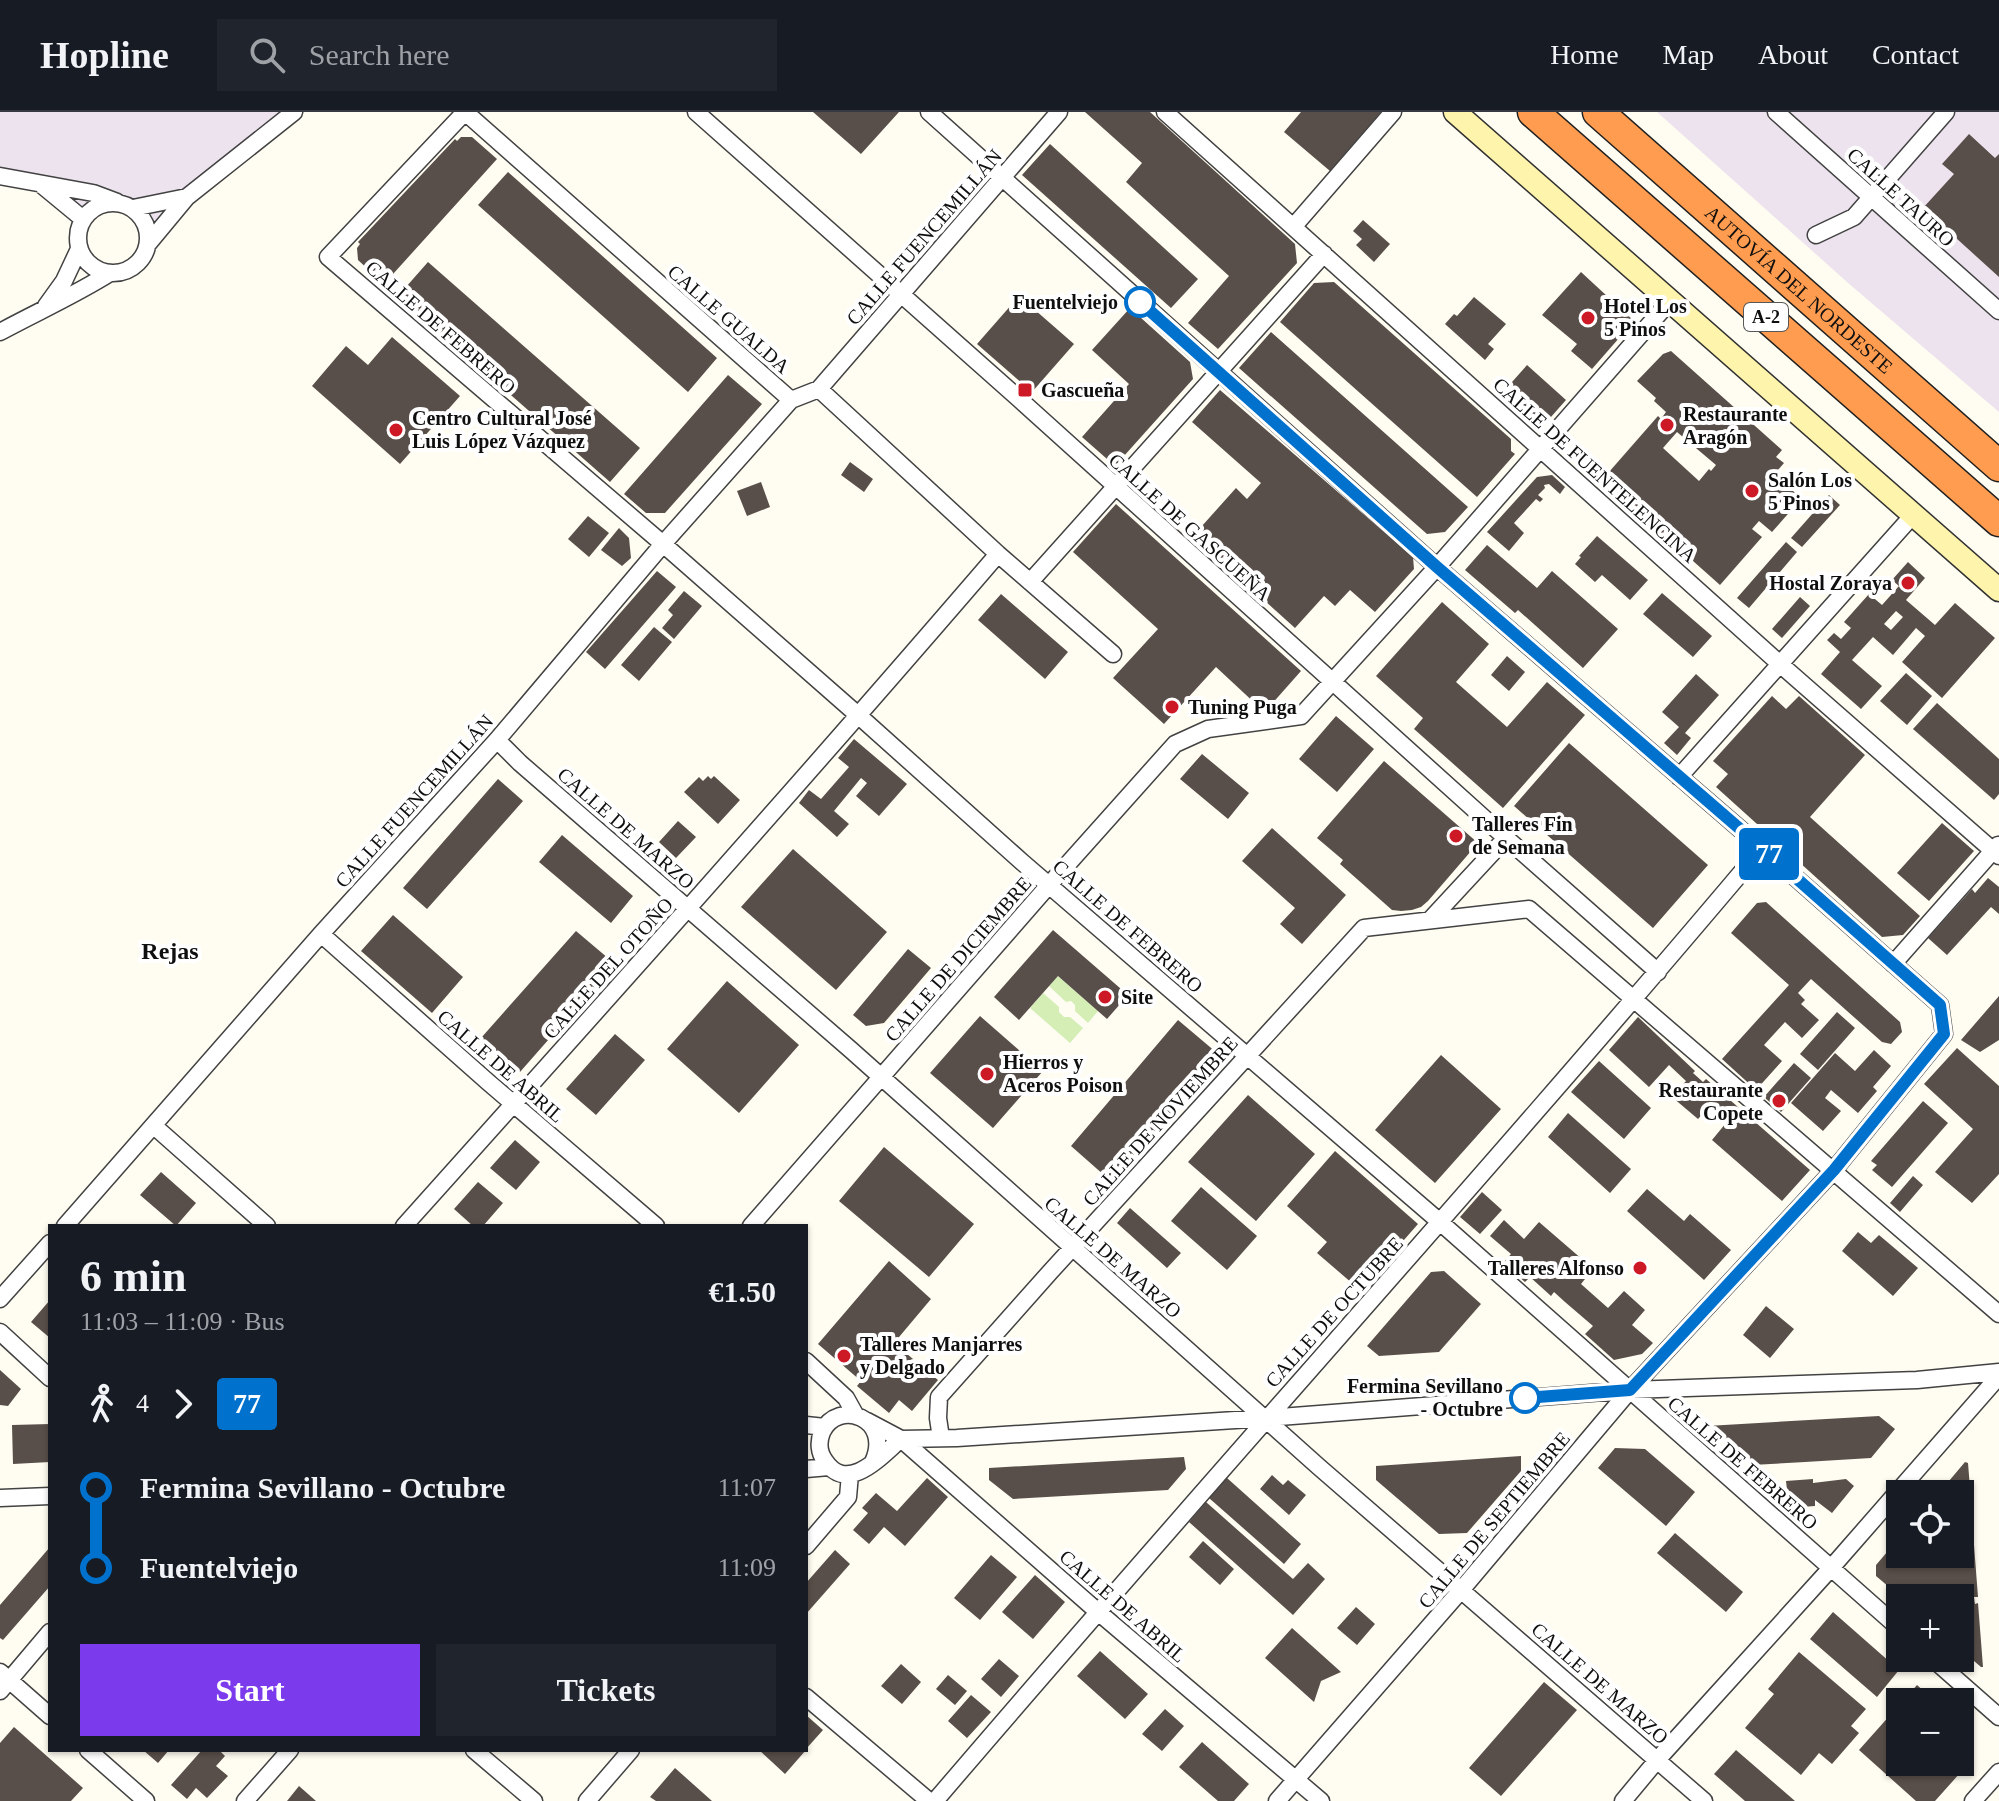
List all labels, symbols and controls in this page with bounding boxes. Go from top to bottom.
search box [217,19,777,91]
icon: search [245,33,289,77]
text: Hopline [40,34,169,76]
text: Search here [309,38,450,71]
text: Home [1550,39,1619,70]
text: Map [1663,39,1714,70]
text: About [1758,39,1828,70]
text: Contact [1872,39,1959,70]
street label: CALLE TAURO [1843,143,1959,251]
street label: CALLE FUENCEMILLÁN [842,145,1006,329]
street label: AUTOVÍA DEL NORDESTE [1701,201,1897,378]
street label: CALLE DE FEBRERO [362,256,520,398]
street label: CALLE GUALDA [664,260,795,378]
marker: Fuentelviejo [1125,287,1155,317]
place label: Fuentelviejo [1012,291,1118,314]
place label: Hotel Los 5 Pinos [1604,295,1687,340]
road number: A-2 [1744,303,1788,331]
marker: Hotel Los 5 Pinos [1579,309,1597,327]
street label: CALLE DE FUENTELENCINA [1489,373,1701,567]
place label: Gascueña [1041,379,1124,401]
marker: Gascueña [1016,381,1034,399]
place label: Restaurante Aragón [1683,403,1788,449]
place label: Centro Cultural José Luis López Vázquez [412,407,592,453]
marker: Restaurante Aragón [1658,416,1676,434]
marker: Centro Cultural José Luis López Vázquez [387,421,405,439]
street label: CALLE DE GASCUEÑA [1105,448,1276,606]
place label: Salón Los 5 Pinos [1768,469,1852,514]
marker: Salón Los 5 Pinos [1743,482,1761,500]
place label: Hostal Zoraya [1769,572,1892,595]
marker: Hostal Zoraya [1899,574,1917,592]
place label: Tuning Puga [1188,696,1297,719]
marker: Tuning Puga [1163,698,1181,716]
street label: CALLE FUENCEMILLÁN [331,710,497,892]
street label: CALLE DE MARZO [553,763,699,893]
place label: Talleres Fin de Semana [1472,813,1573,858]
marker: Talleres Fin de Semana [1447,827,1465,845]
line badge: 77 [1733,828,1805,880]
text: 77 [1755,838,1783,869]
street label: CALLE DE FEBRERO [1049,855,1207,997]
street label: CALLE DE DICIEMBRE [880,872,1036,1046]
street label: CALLE DEL OTOÑO [538,892,677,1043]
district label: Rejas [141,938,199,964]
place label: Site [1121,986,1153,1008]
marker: Site [1096,988,1114,1006]
street label: CALLE DE ABRIL [433,1005,569,1127]
street label: CALLE DE NOVIEMBRE [1078,1032,1242,1210]
place label: Hierros y Aceros Poison [1003,1051,1123,1096]
marker: Hierros y Aceros Poison [978,1065,996,1083]
place label: Restaurante Copete [1659,1079,1763,1125]
marker: Restaurante Copete [1770,1092,1788,1110]
street label: CALLE DE MARZO [1040,1192,1186,1322]
street label: CALLE DE OCTUBRE [1261,1232,1407,1392]
text: 6 min [80,1252,186,1301]
place label: Talleres Alfonso [1488,1257,1624,1279]
marker: Talleres Alfonso [1631,1259,1649,1277]
text: €1.50 [709,1275,776,1308]
text: 11:03 – 11:09 · Bus [80,1307,285,1336]
place label: Talleres Manjarres y Delgado [860,1333,1023,1379]
marker: Talleres Manjarres y Delgado [835,1347,853,1365]
place label: Fermina Sevillano - Octubre [1347,1375,1503,1420]
icon: walk [80,1382,124,1426]
icon: forward [161,1382,205,1426]
marker: Fermina Sevillano - Octubre [1510,1383,1540,1413]
text: 77 [233,1388,261,1419]
text: 4 [136,1389,149,1418]
street label: CALLE DE FEBRERO [1664,1392,1822,1534]
street label: CALLE DE SEPTIEMBRE [1414,1427,1574,1613]
text: Fermina Sevillano - Octubre [140,1471,505,1504]
text: 11:07 [718,1473,776,1502]
map controls [1886,1480,1974,1776]
button: locate [1886,1480,1974,1568]
street label: CALLE DE ABRIL [1055,1545,1191,1667]
text: Fuentelviejo [140,1551,298,1584]
text: 11:09 [718,1553,776,1582]
button: + [1886,1584,1974,1672]
street label: CALLE DE MARZO [1527,1618,1673,1748]
button: Start [80,1644,420,1736]
button: Tickets [436,1644,776,1736]
button: − [1886,1688,1974,1776]

